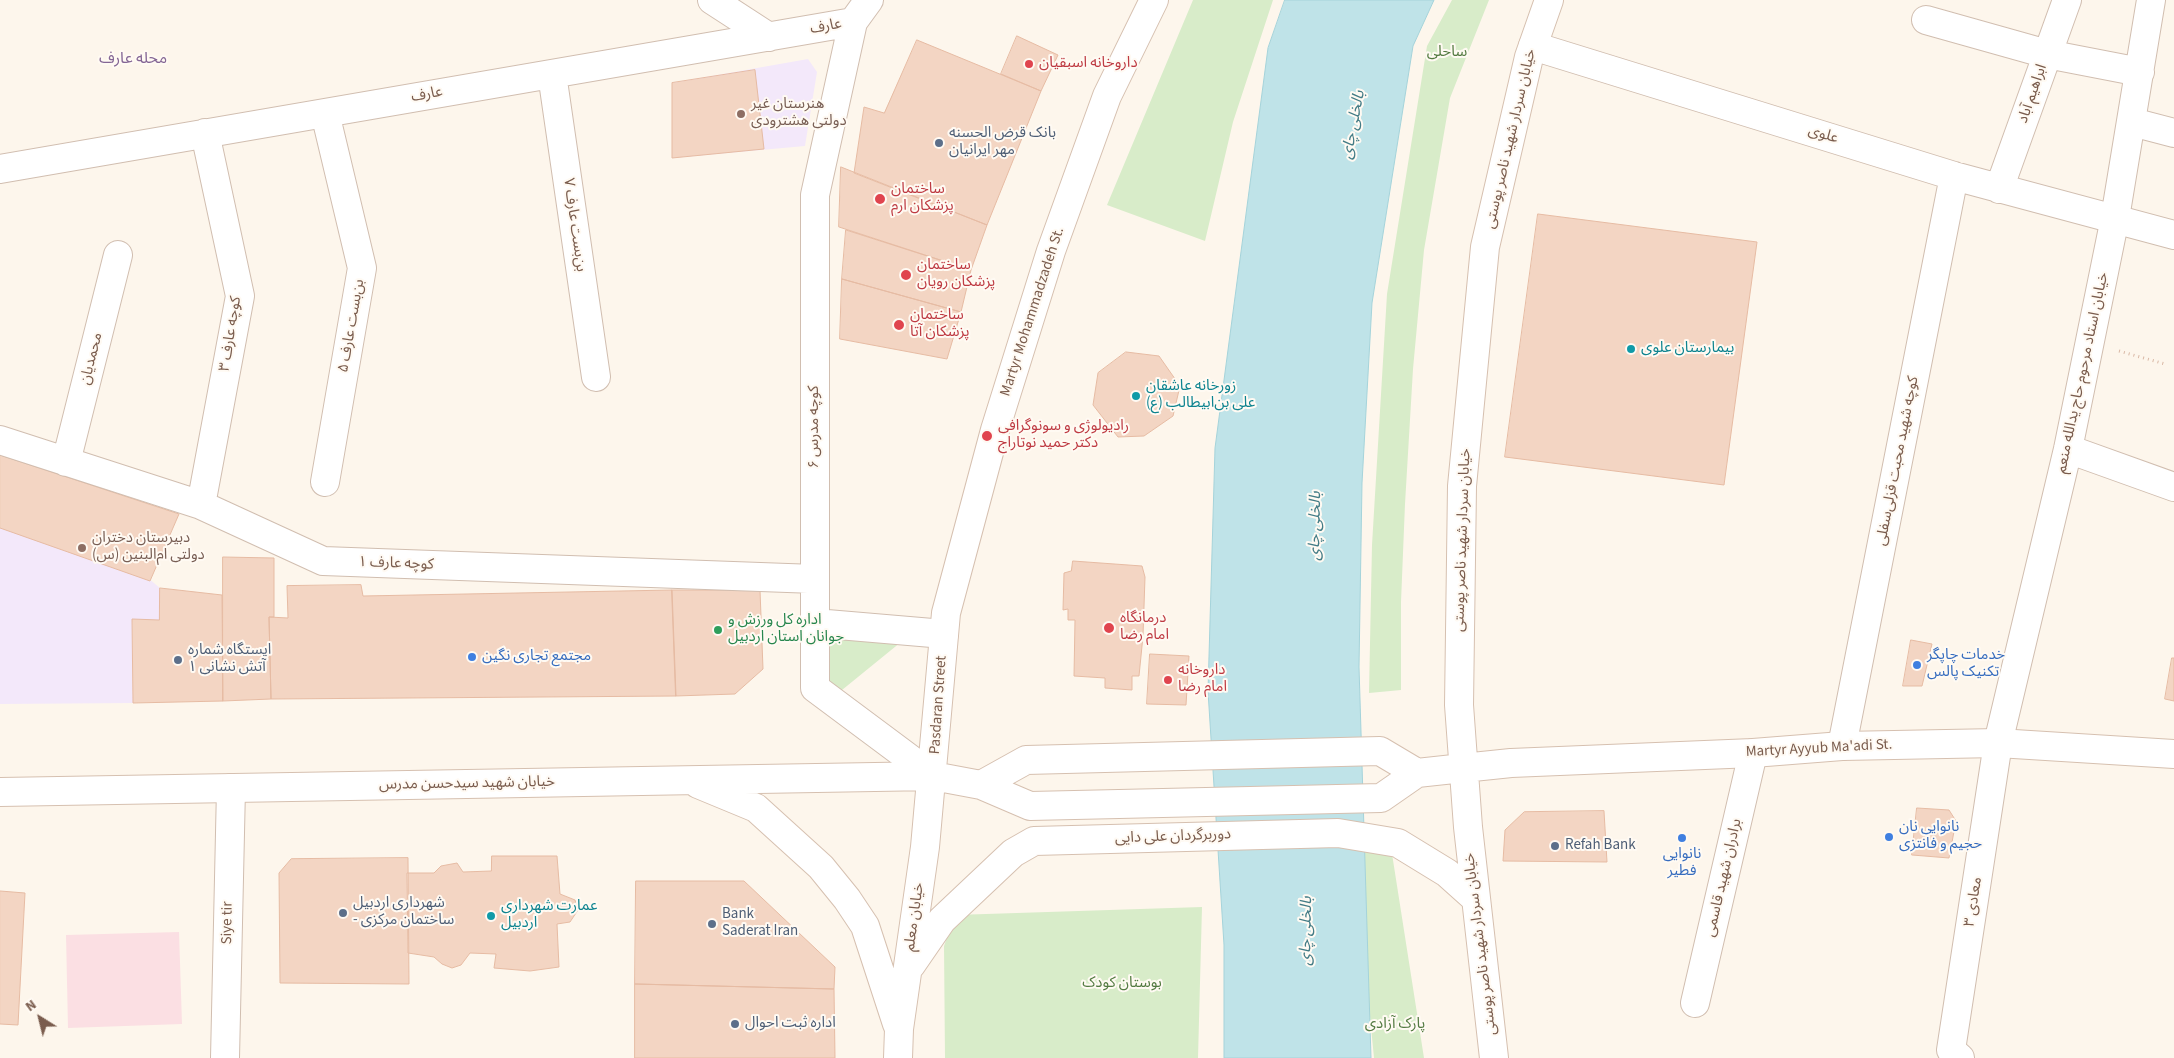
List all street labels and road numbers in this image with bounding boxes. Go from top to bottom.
street label: عارف [809,15,843,39]
street label: خیابان سردار شهید ناصر پوستی [1482,47,1540,231]
street label: ابراهیم آباد [2014,62,2052,126]
street label: عارف [410,83,444,107]
street label: علوی [1806,122,1840,148]
street label: بن‌بست عارف ۷ [559,177,589,273]
street label: Martyr Mohammadzadeh St. [997,225,1069,399]
street label: خیابان استاد مرحوم حاج یدالله منعم [2053,271,2113,475]
street label: بن‌بست عارف ۵ [335,278,369,374]
street label: کوچه عارف ۳ [216,295,246,373]
street label: محمدیان [77,331,107,387]
street label: کوچه شهید محبت قزلی‌سفلی [1873,375,1923,547]
street label: کوچه مدرس ۶ [806,385,824,469]
street label: خیابان سردار شهید ناصر پوستی [1451,448,1475,632]
street label: کوچه عارف ۱ [358,554,434,574]
street label: Pasdaran Street [927,655,951,755]
street label: Martyr Ayyub Ma'adi St. [1745,736,1893,762]
street label: خیابان شهید سیدحسن مدرس [379,773,555,795]
street label: برادران شهید قاسمی [1702,817,1746,939]
street label: دوربرگردان علی دایی [1115,826,1231,848]
street label: خیابان سردار شهید ناصر پوستی [1461,852,1501,1036]
street label: معادی ۳ [1961,876,1987,928]
street label: خیابان معلم [901,882,929,952]
street label: Siye tir [219,901,237,945]

